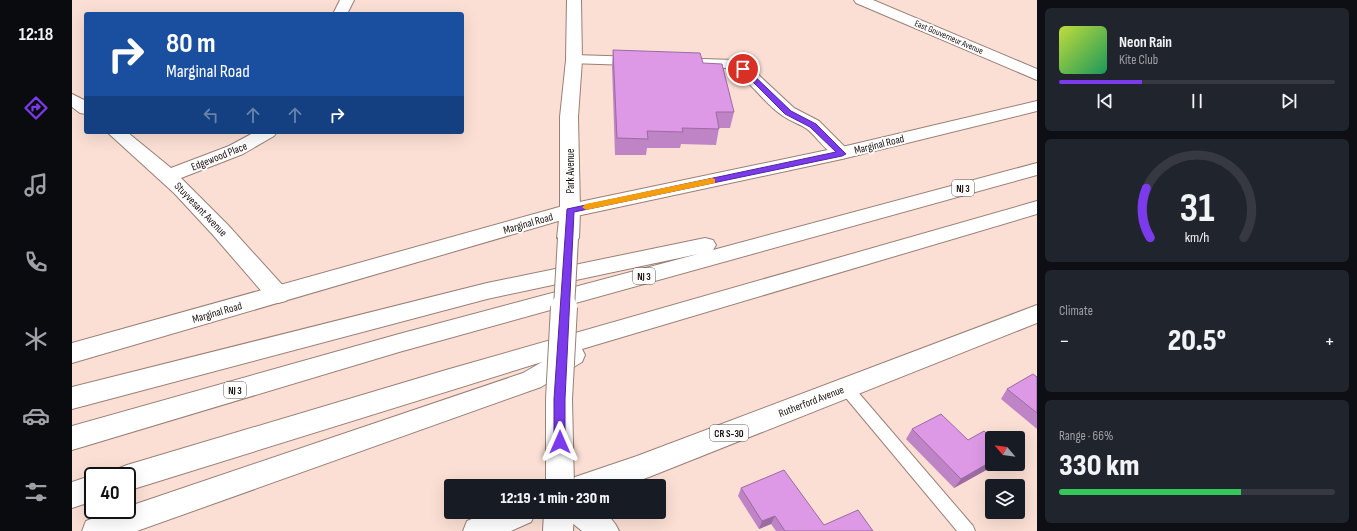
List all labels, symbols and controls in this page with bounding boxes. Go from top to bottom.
street label: East Gouverneur Avenue [913,18,985,57]
text: 12:18 [19,24,53,45]
text: 80 m [166,27,215,60]
icon: right [100,28,152,80]
text: Neon Rain [1119,33,1172,52]
pin [726,52,760,86]
text: Kite Club [1119,52,1158,68]
icon: arrive [732,58,754,80]
text: Marginal Road [166,61,250,82]
icon: previous [1094,90,1116,112]
icon: pause [1186,90,1208,112]
icon: next [1278,90,1300,112]
icon: directions [22,94,50,122]
icon: left [200,104,222,126]
icon: ahead [242,104,264,126]
icon: ahead [284,104,306,126]
icon: right [326,104,348,126]
street label: Marginal Road [853,132,906,157]
street label: Edgewood Place [189,139,249,174]
street label: Park Avenue [564,149,577,193]
icon: music [22,171,50,199]
street label: Stuyvesant Avenue [172,180,230,239]
road number: NJ 3 [952,180,974,196]
text: 31 [1180,184,1214,233]
street label: Marginal Road [502,210,555,237]
text: km/h [1185,229,1209,246]
icon: phone [22,248,50,276]
road number: NJ 3 [633,268,655,284]
street label: Marginal Road [191,299,244,326]
text: Climate [1059,303,1093,319]
text: 20.5° [1168,323,1226,359]
icon: climate [22,325,50,353]
text: − [1059,328,1070,355]
text: + [1324,328,1335,355]
road number: NJ 3 [224,382,246,398]
street label: Rutherford Avenue [777,383,846,420]
icon: car [22,402,50,430]
position arrow [539,421,581,463]
road number: CR S-30 [710,425,748,441]
text: Range · 66% [1059,428,1113,444]
north arrow [985,431,1025,471]
map controls [985,431,1025,519]
text: 330 km [1059,448,1139,484]
speed limit sign: 40 [84,467,136,519]
icon: filters [22,478,50,506]
button: layers [985,479,1025,519]
text: 12:19 · 1 min · 230 m [501,489,609,508]

